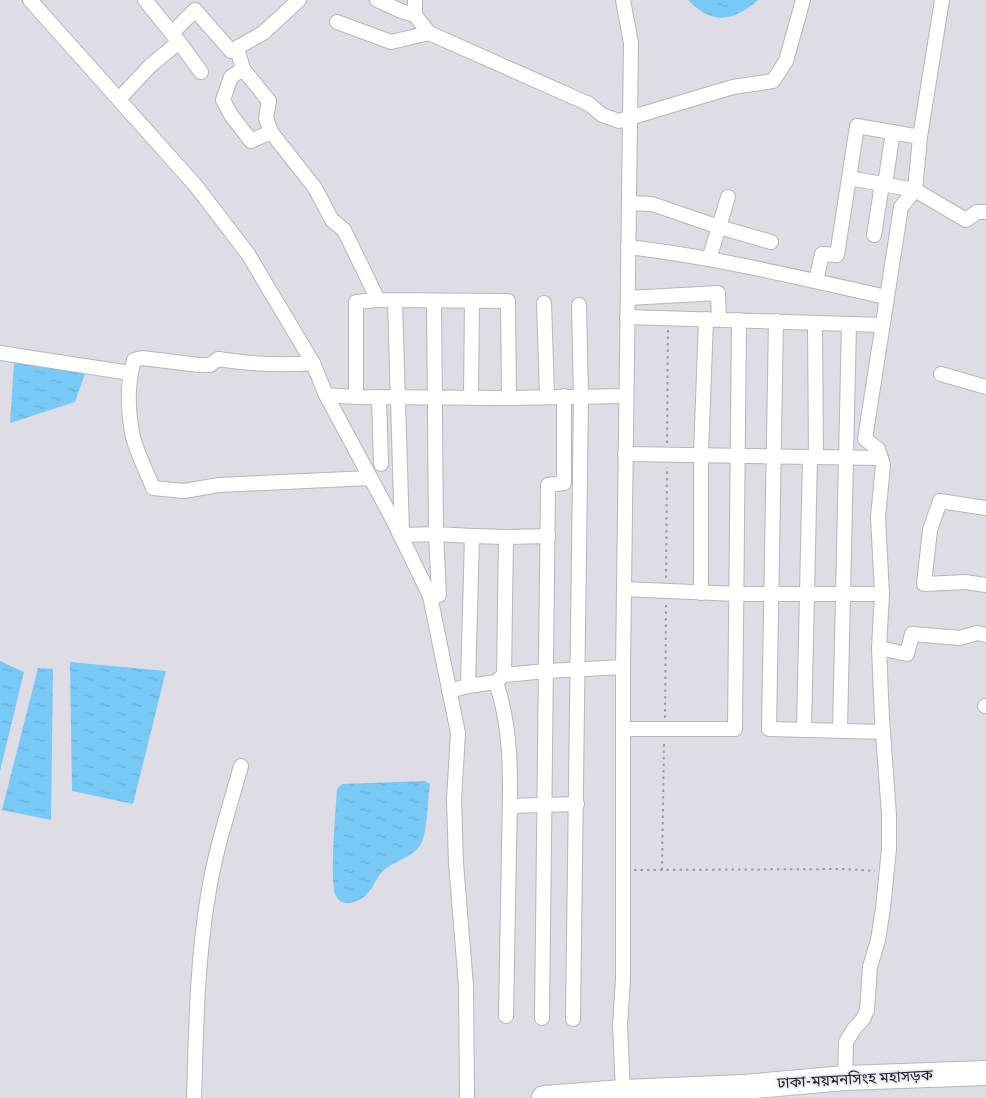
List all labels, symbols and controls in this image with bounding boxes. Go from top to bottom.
street label: ঢাকা-ময়মনসিংহ মহাসড়ক [776,1067,934,1094]

